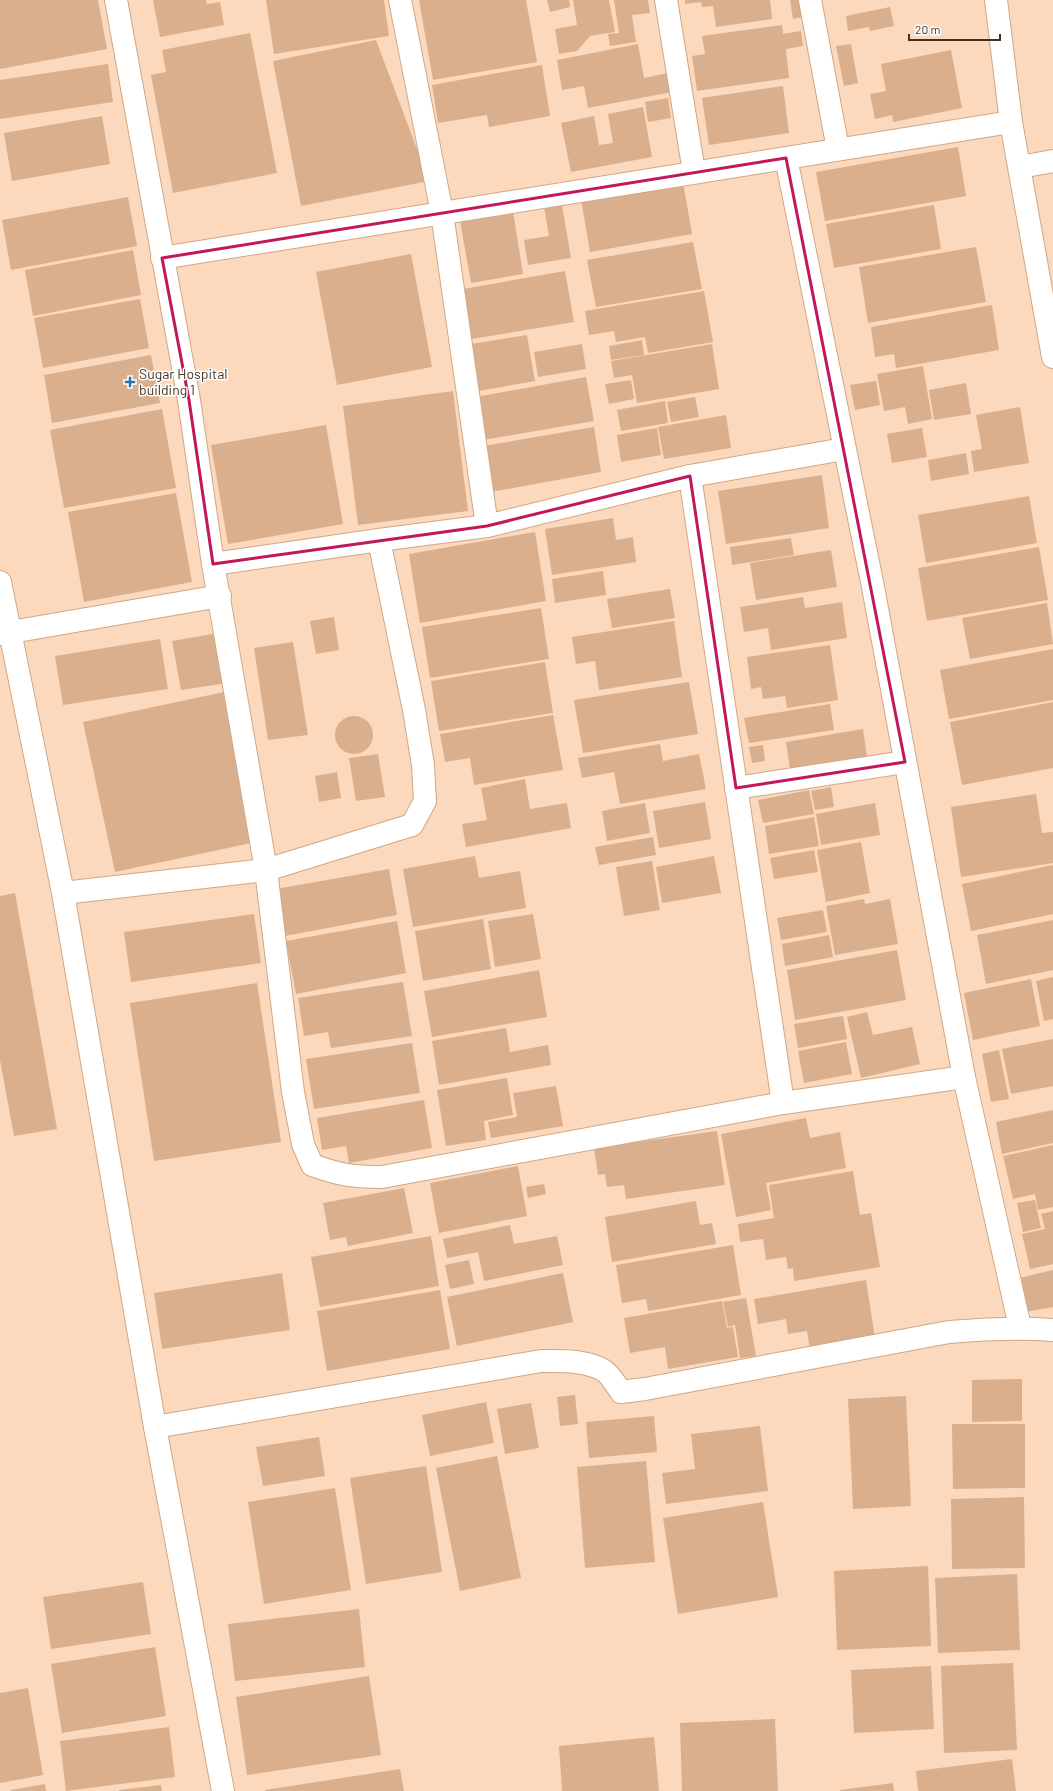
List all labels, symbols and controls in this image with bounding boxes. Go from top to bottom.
scale bar [909,16,1000,42]
text: 20 m [915,22,941,36]
place label: Sugar Hospital building 1 [139,365,228,398]
marker: Sugar Hospital building 1 [124,376,136,388]

